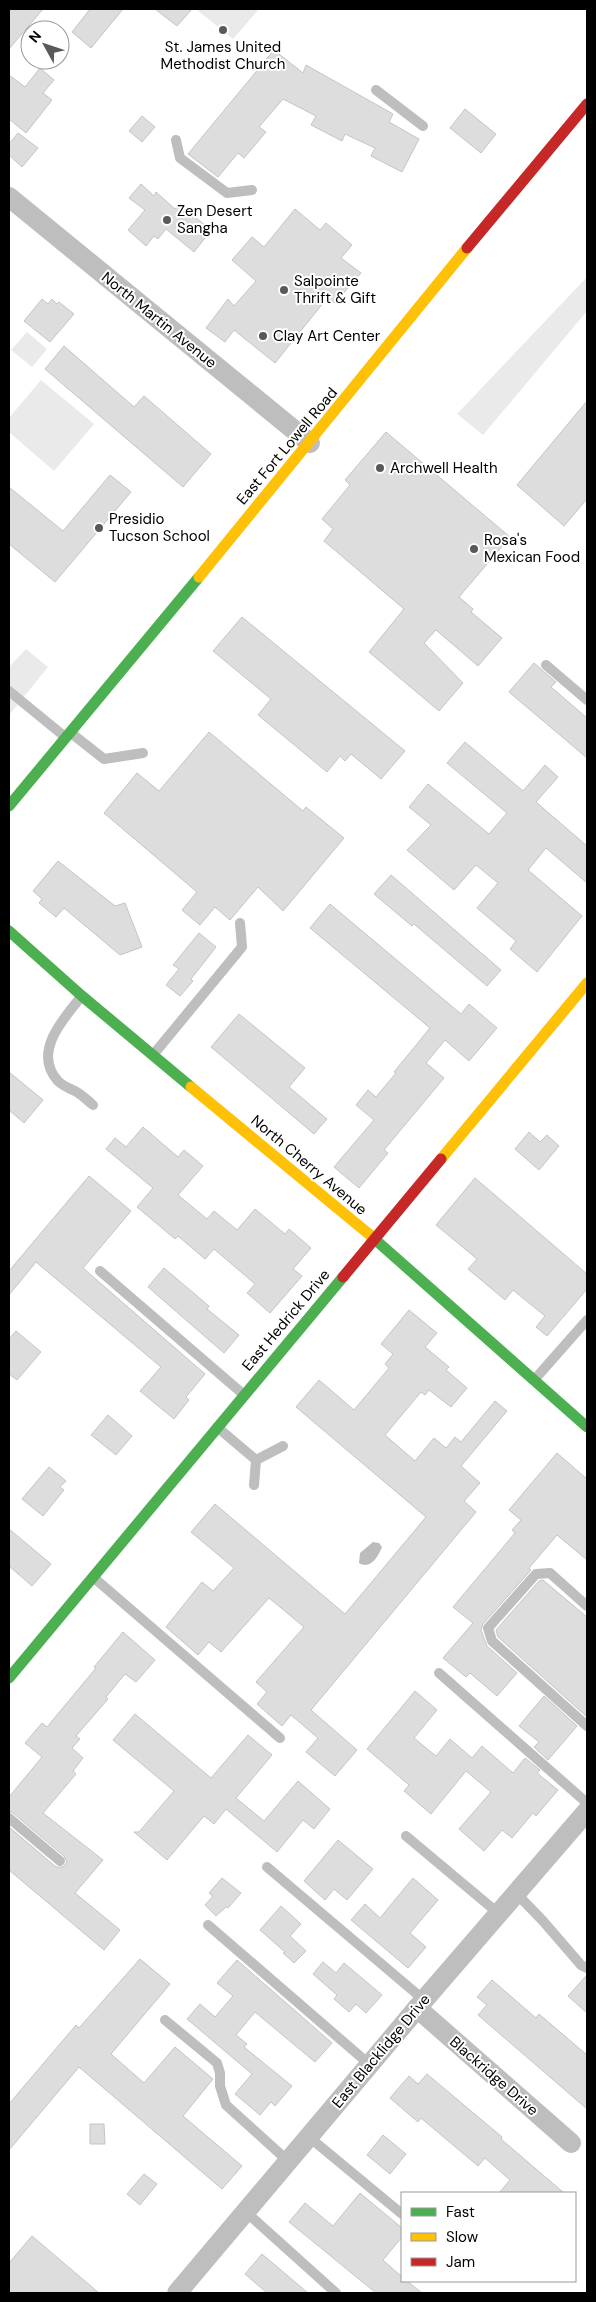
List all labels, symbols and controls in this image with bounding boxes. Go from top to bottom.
north arrow [20,20,70,70]
marker: St. James United Methodist Church [217,24,229,36]
text: N [25,27,45,46]
place label: St. James United Methodist Church [161,37,285,74]
place label: Zen Desert Sangha [177,201,253,238]
marker: Zen Desert Sangha [161,214,173,226]
street label: North Martin Avenue [97,267,221,373]
place label: Salpointe Thrift & Gift [294,271,376,308]
marker: Salpointe Thrift & Gift [278,284,290,296]
place label: Clay Art Center [273,326,381,346]
marker: Clay Art Center [257,330,269,342]
street label: East Fort Lowell Road [232,383,342,509]
place label: Archwell Health [390,458,498,478]
marker: Archwell Health [374,462,386,474]
place label: Presidio Tucson School [109,509,210,546]
marker: Presidio Tucson School [93,522,105,534]
place label: Rosa's Mexican Food [484,530,580,567]
marker: Rosa's Mexican Food [468,543,480,555]
street label: North Cherry Avenue [247,1111,371,1219]
street label: East Hedrick Drive [238,1265,334,1375]
street label: East Blacklidge Drive [327,1990,435,2112]
street label: Blackridge Drive [445,2032,543,2120]
legend [401,2192,576,2282]
text: Fast [446,2202,475,2222]
text: Slow [446,2227,479,2247]
text: Jam [446,2252,475,2272]

